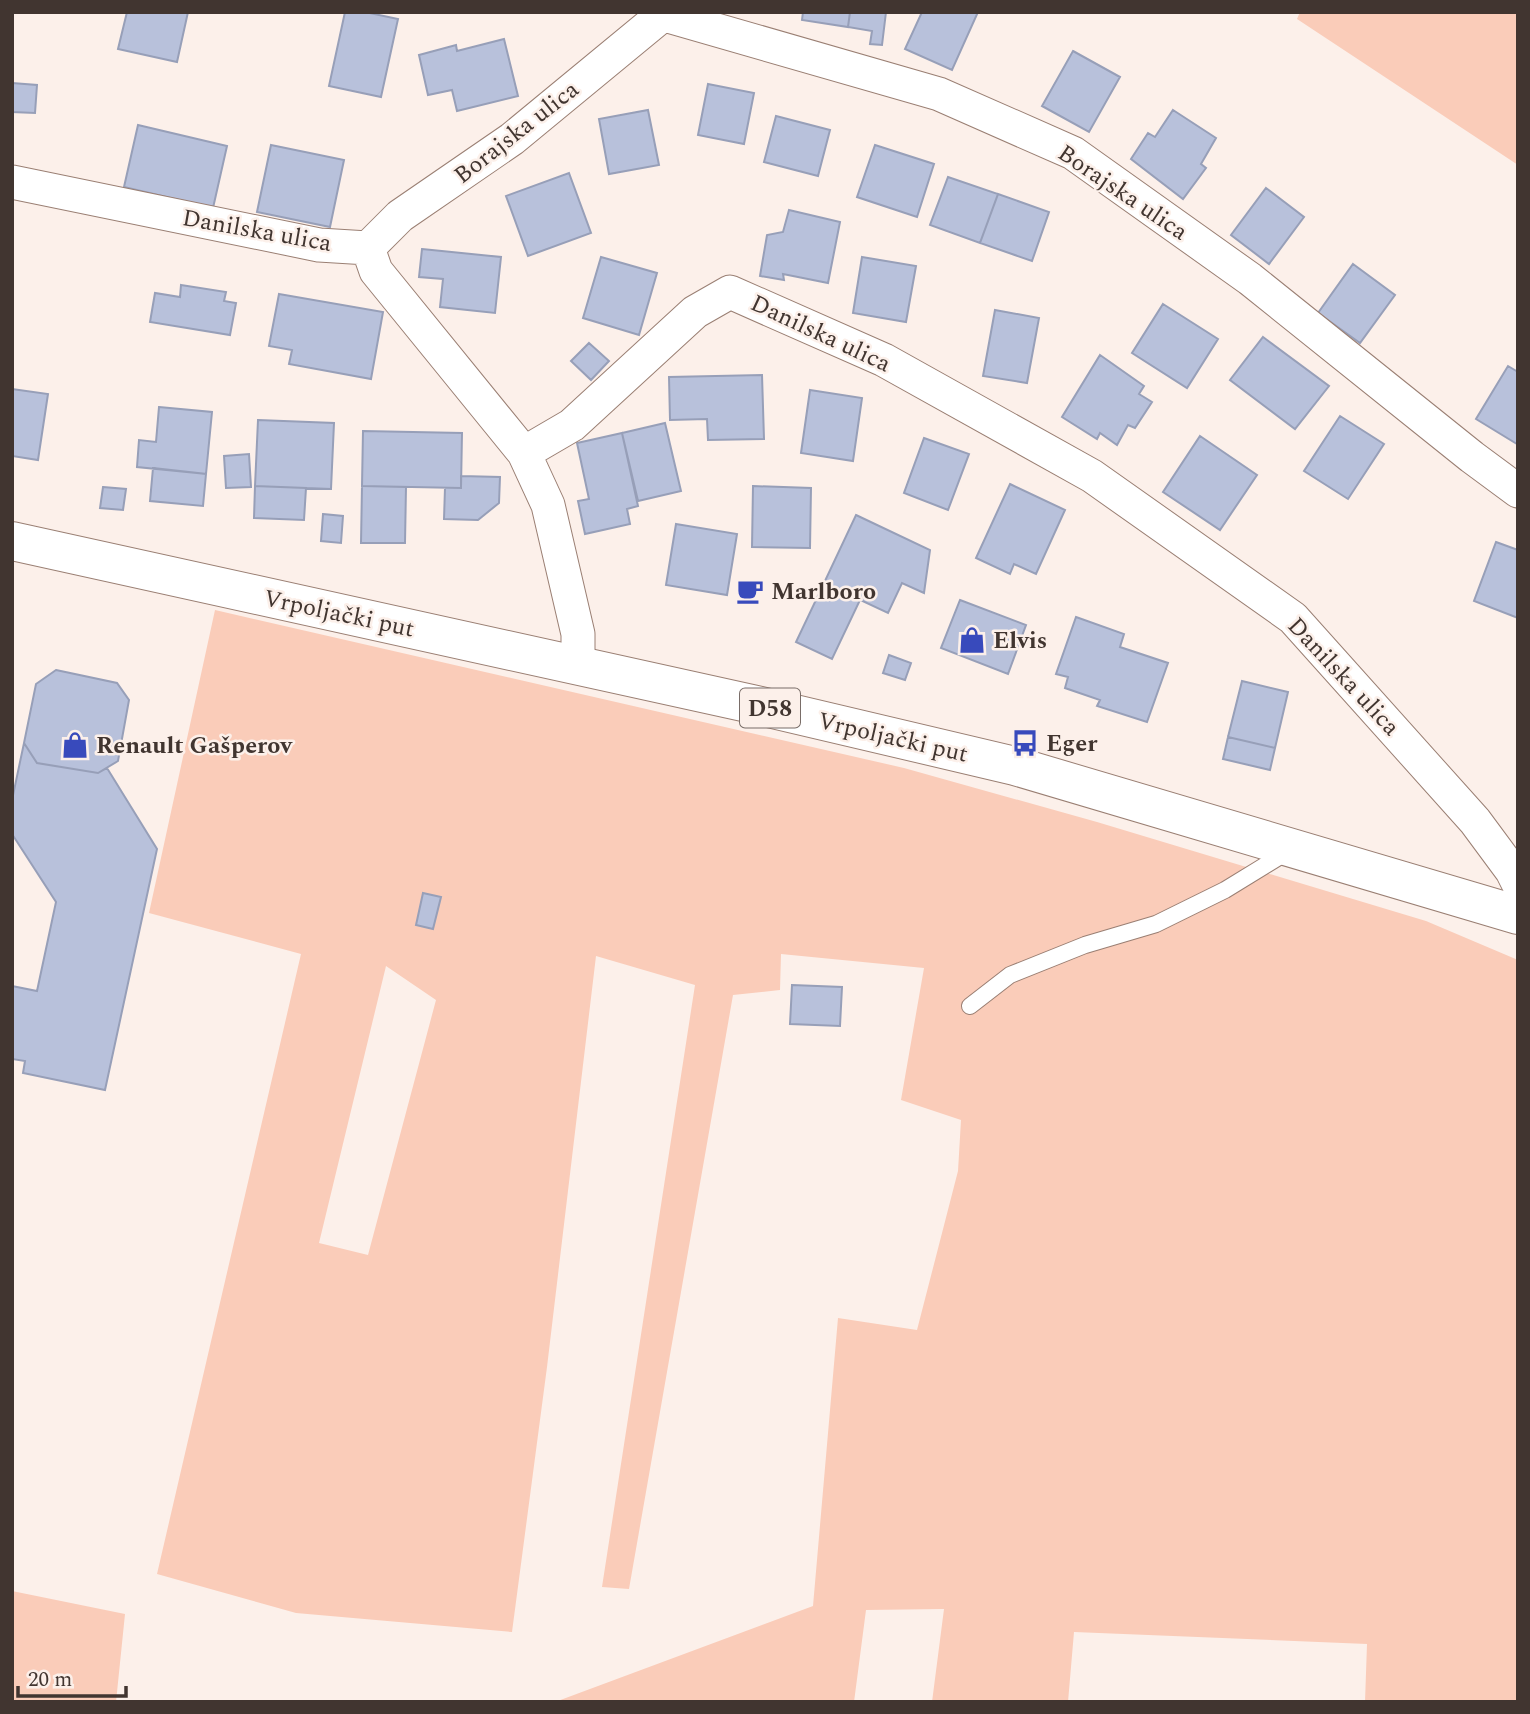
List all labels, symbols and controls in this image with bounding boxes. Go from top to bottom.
street label: Borajska ulica [446,72,587,193]
street label: Borajska ulica [1050,136,1195,250]
street label: Danilska ulica [179,200,335,262]
street label: Danilska ulica [744,286,897,382]
place label: Marlboro [771,574,876,610]
cafe icon: Marlboro [735,576,765,606]
street label: Vrpoljački put [260,580,417,647]
street label: Danilska ulica [1279,609,1408,744]
place label: Elvis [993,623,1047,659]
shop icon: Elvis [957,625,987,655]
road number: D58 [740,688,800,728]
street label: Vrpoljački put [814,703,971,773]
place label: Eger [1046,726,1098,762]
place label: Renault Gašperov [96,728,293,764]
bus stop icon: Eger [1010,728,1040,758]
shop icon: Renault Gašperov [60,730,90,760]
scale bar [18,1654,126,1698]
text: 20 m [28,1664,72,1696]

